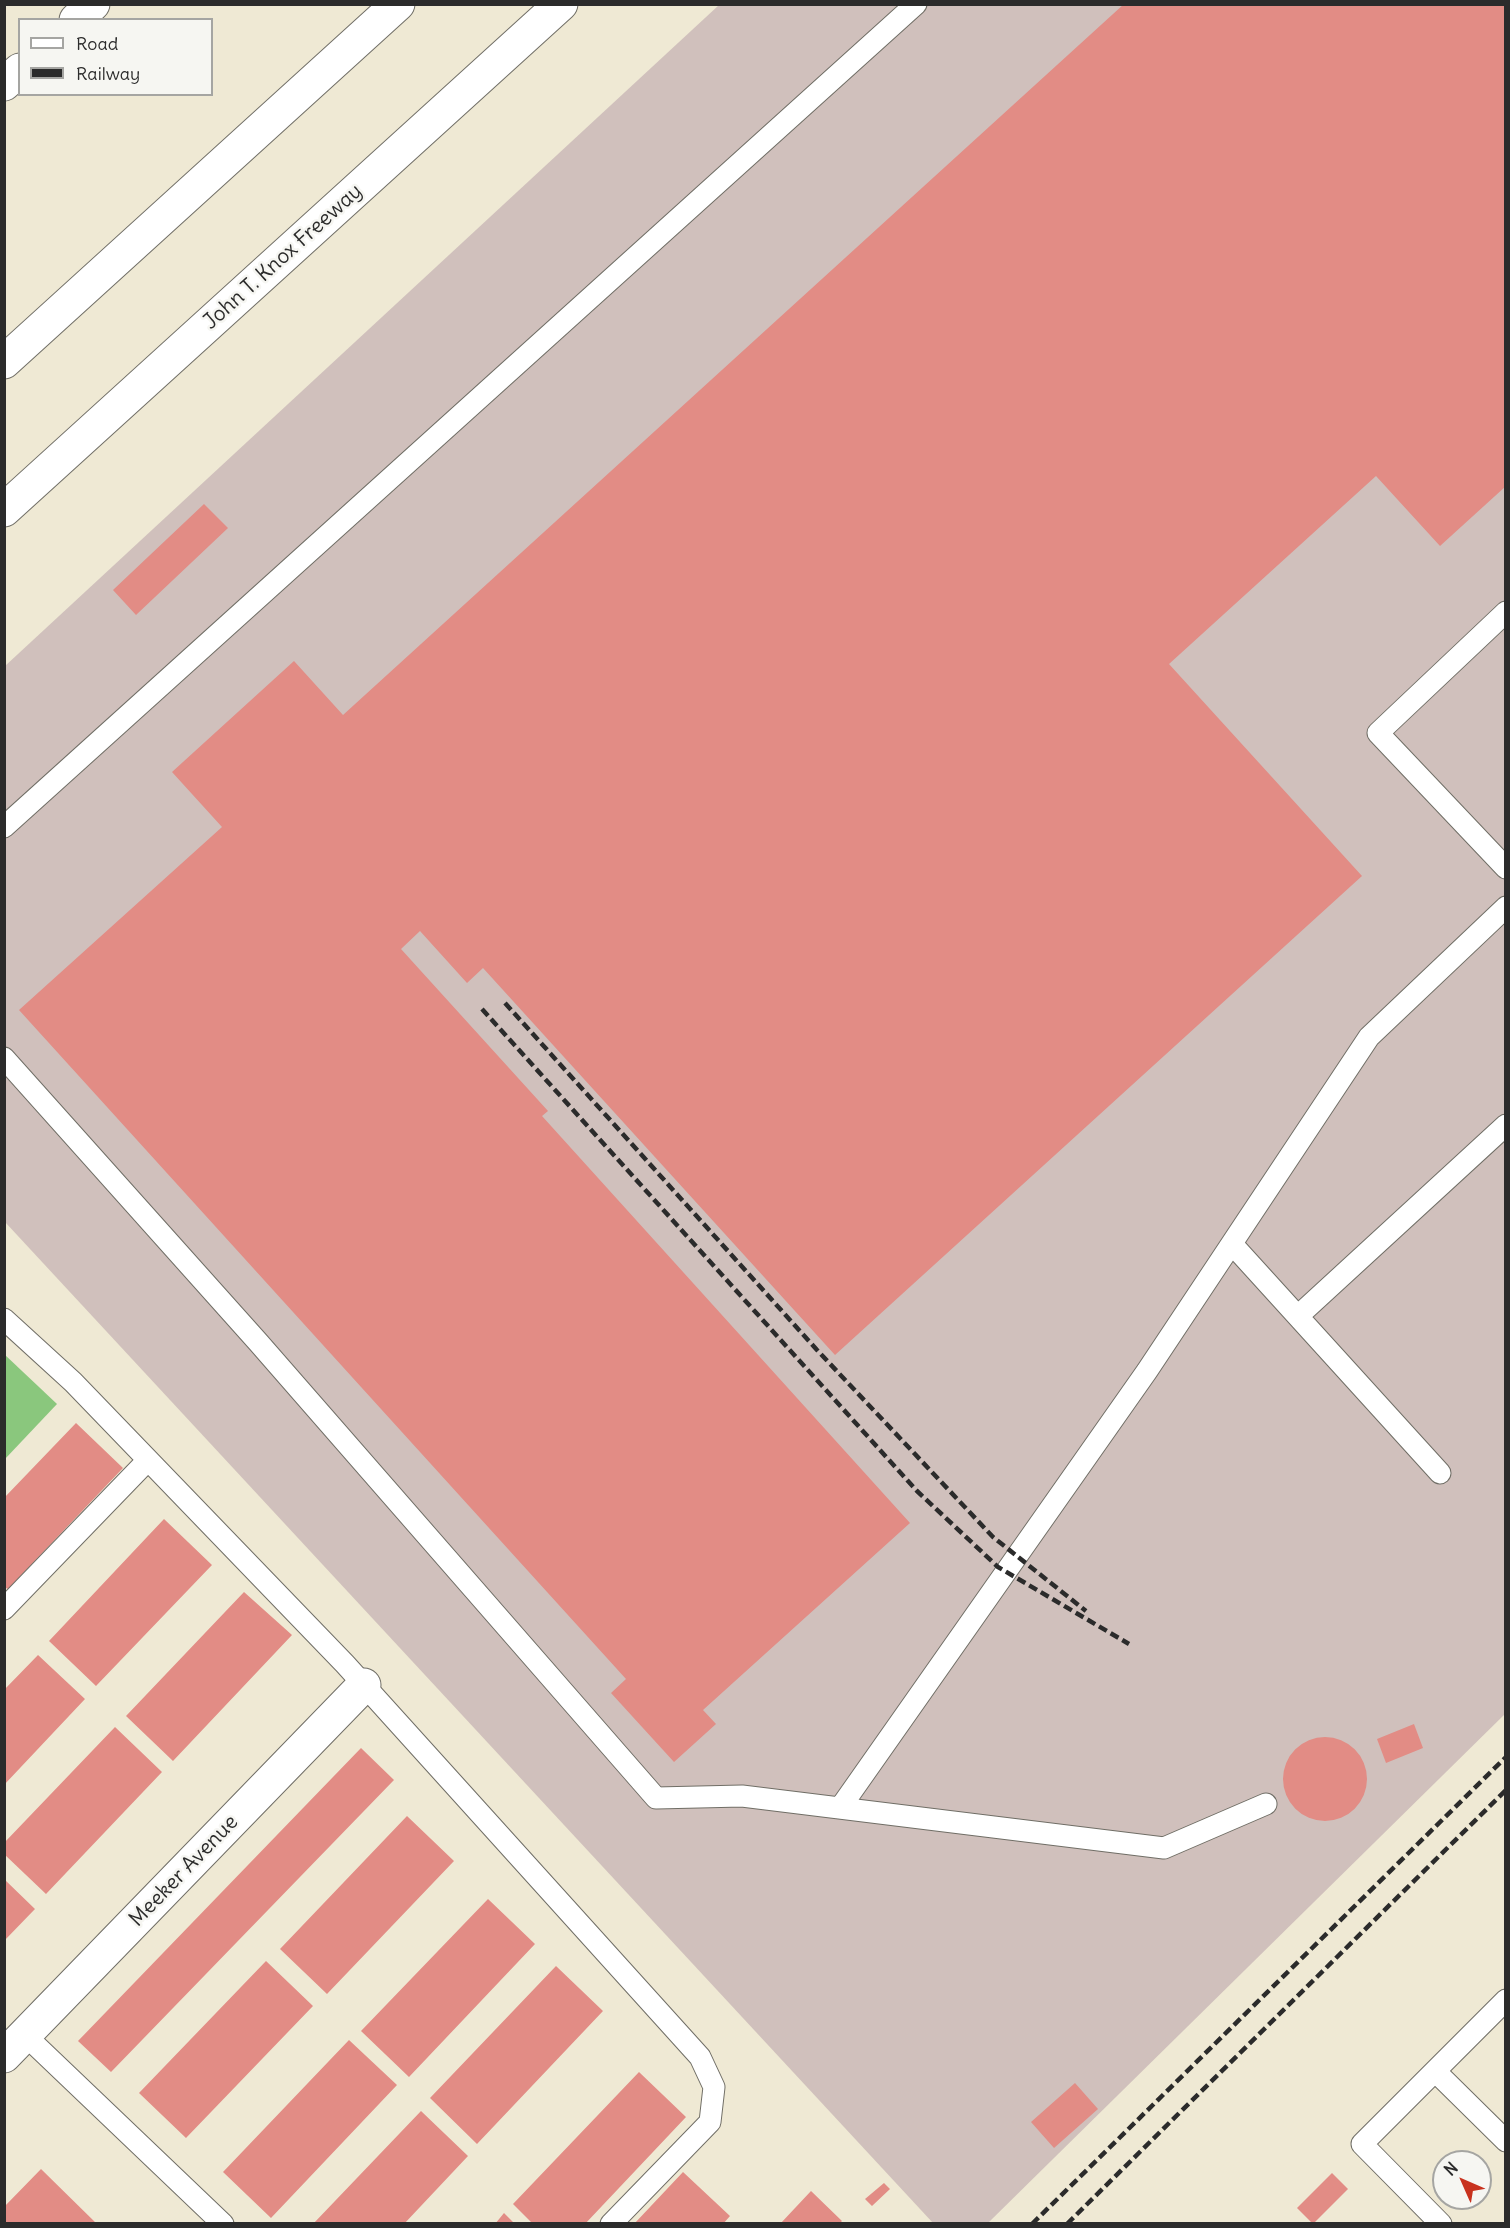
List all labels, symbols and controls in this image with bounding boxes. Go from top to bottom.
legend [18,18,213,96]
text: Road [76,32,118,55]
text: Railway [76,62,140,85]
street label: John T. Knox Freeway [198,179,368,335]
street label: Meeker Avenue [124,1810,244,1932]
north arrow [1432,2150,1492,2210]
text: N [1440,2158,1462,2180]

